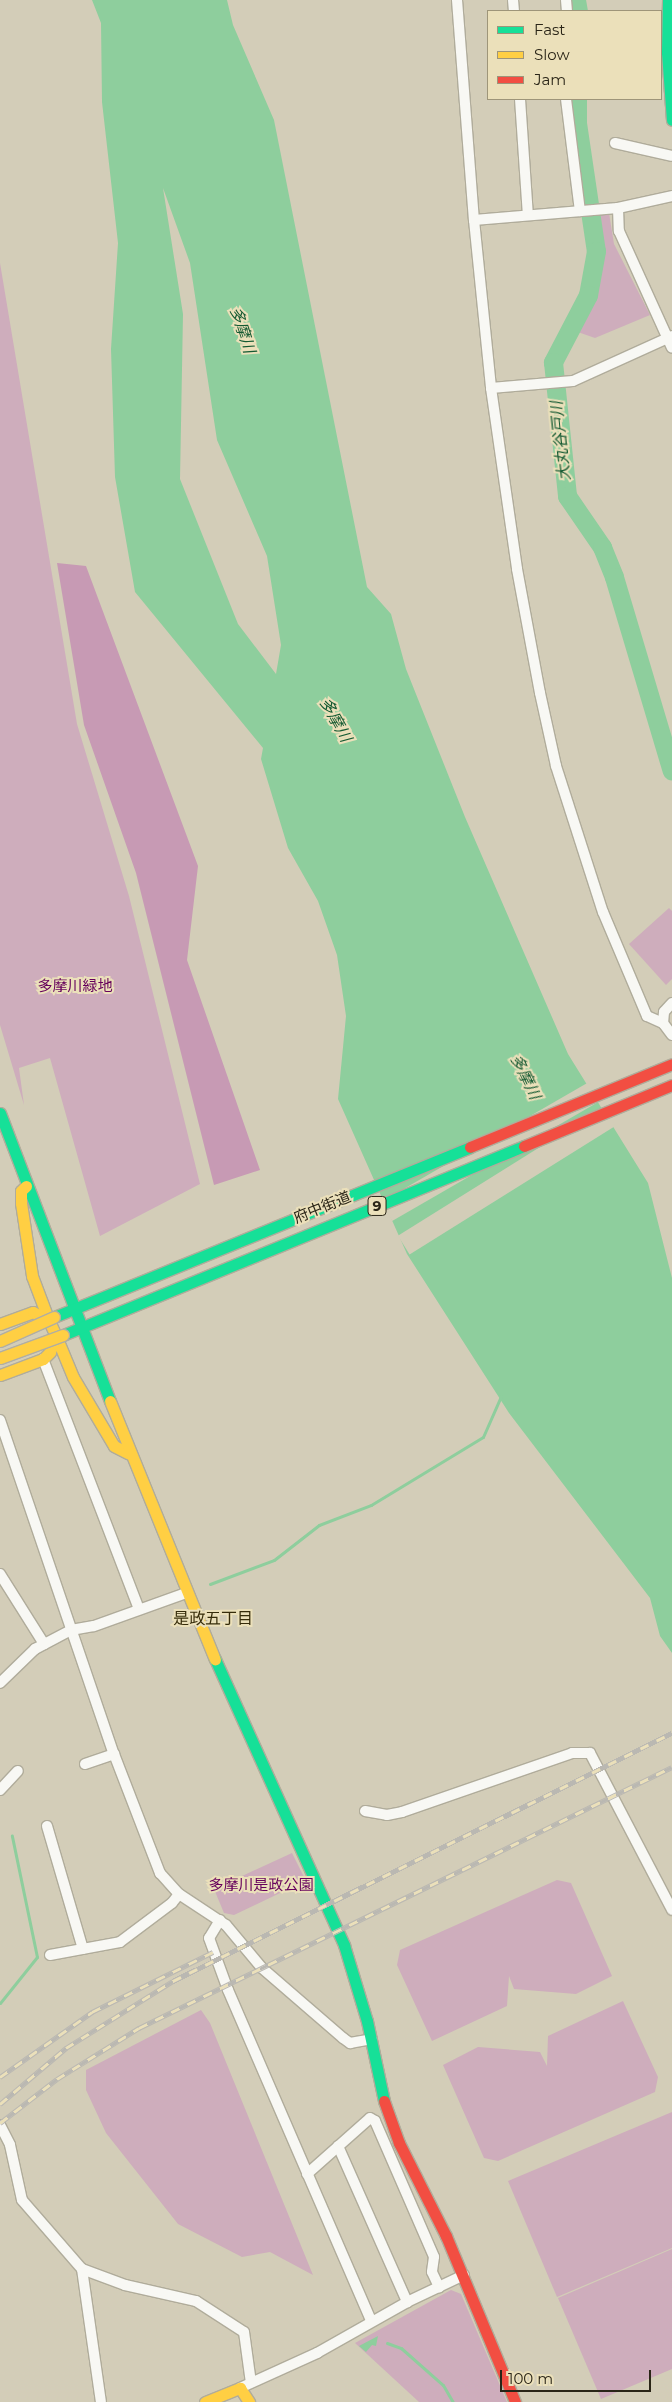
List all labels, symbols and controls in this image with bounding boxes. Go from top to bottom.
legend [487,10,662,100]
text: Fast [534,20,565,39]
text: Slow [534,45,570,64]
text: Jam [534,70,566,89]
water label: 多摩川 [225,304,259,356]
water label: 大丸谷戸川 [547,400,575,482]
water label: 多摩川 [315,694,355,746]
park label: 多摩川緑地 [38,977,112,995]
water label: 多摩川 [506,1051,544,1103]
street label: 府中街道 [291,1187,353,1227]
road number: 9 [367,1194,387,1218]
district label: 是政五丁目 [173,1609,253,1629]
park label: 多摩川是政公園 [209,1876,313,1894]
scale bar [502,2360,653,2392]
text: 100 m [508,2369,553,2388]

